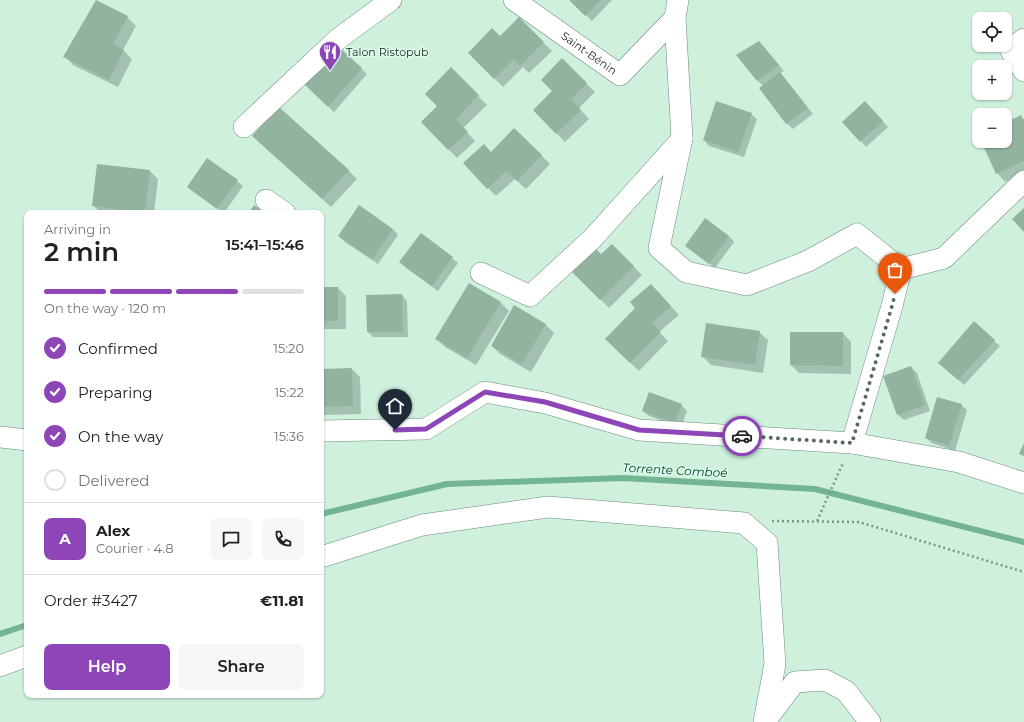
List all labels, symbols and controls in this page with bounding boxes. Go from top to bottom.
map controls [972,12,1012,148]
button: locate [972,12,1012,52]
street label: Saint-Bénin [559,29,620,78]
restaurant icon: Talon Ristopub [317,39,343,72]
place label: Talon Ristopub [346,45,428,59]
button: + [972,60,1012,100]
button: − [972,108,1012,148]
text: Arriving in [44,221,111,237]
text: 15:41–15:46 [225,235,304,254]
text: 2 min [44,236,119,268]
pin [878,253,912,294]
icon: bag [884,259,906,281]
text: On the way · 120 m [44,300,166,316]
icon: check [44,337,66,359]
text: Confirmed [78,339,158,358]
text: 15:20 [273,340,304,356]
icon: check [44,381,66,403]
text: Preparing [78,383,153,402]
text: 15:22 [274,384,304,400]
pin [378,389,412,430]
icon: home [384,395,406,417]
courier [722,416,762,456]
icon: check [44,425,66,447]
icon: car [731,425,753,447]
text: On the way [78,427,163,446]
text: 15:36 [274,428,304,444]
water label: Torrente Comboé [622,460,728,480]
text: Delivered [78,471,150,490]
button: chat [210,518,252,560]
button: phone [262,518,304,560]
text: Alex [96,521,130,540]
text: A [59,529,71,548]
text: Courier · 4.8 [96,540,174,556]
text: Order #3427 [44,591,138,610]
text: €11.81 [260,591,304,610]
button: Help [44,644,170,690]
button: Share [178,644,304,690]

